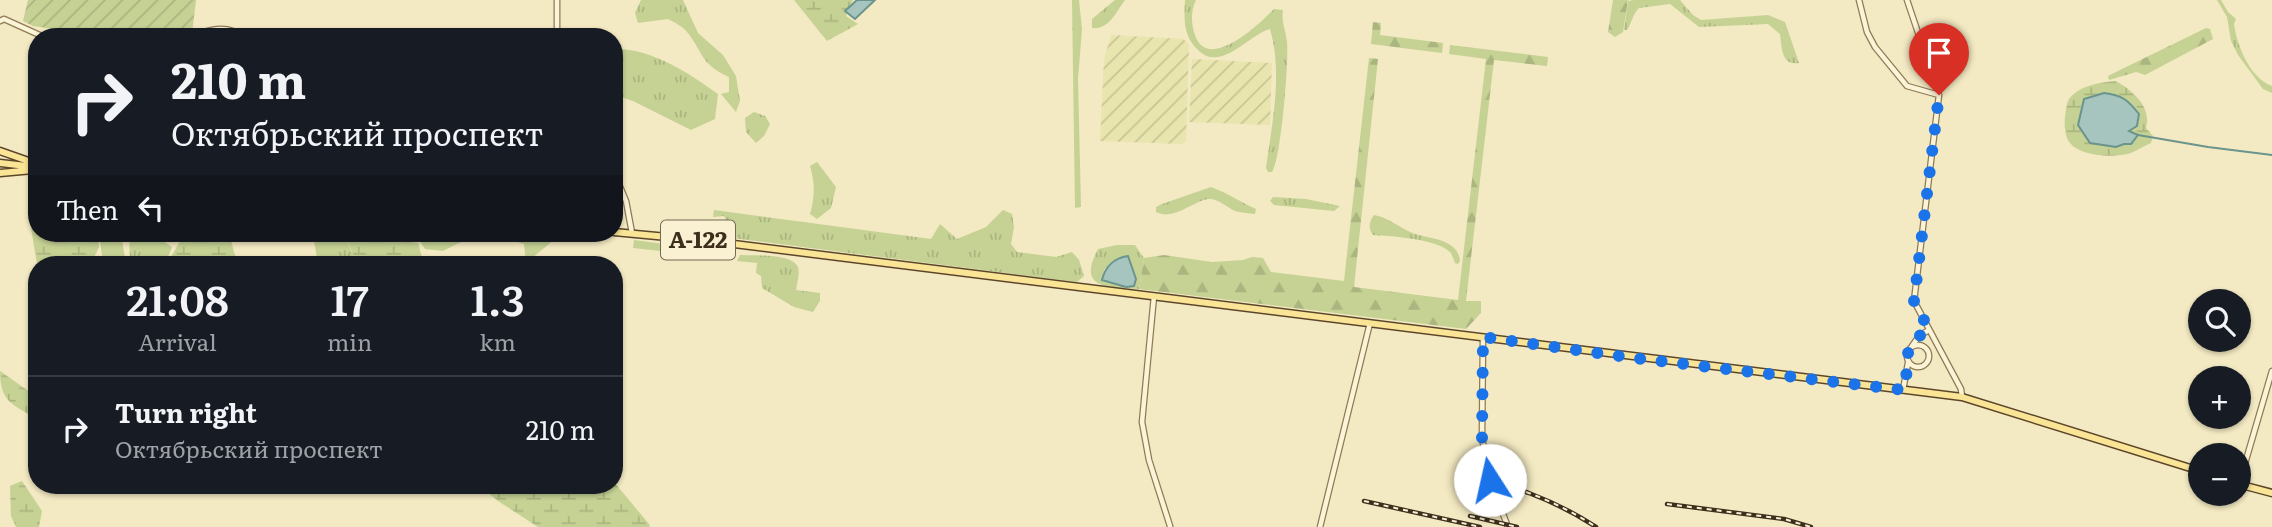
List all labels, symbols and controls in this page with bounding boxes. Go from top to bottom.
pin [1909,23,1969,95]
icon: arrive [1920,34,1958,72]
text: 210 m [171,41,306,114]
icon: right [56,56,147,147]
text: Октябрьский проспект [171,108,543,156]
text: Then [56,189,118,228]
icon: left [132,189,170,227]
road number: А-122 [661,220,735,260]
text: 21:08 [126,267,229,329]
text: 17 [330,267,369,329]
text: 1.3 [470,267,525,329]
map controls [2188,289,2251,506]
button: search [2188,289,2251,352]
text: Arrival [138,324,217,358]
text: min [327,324,372,358]
text: km [479,324,516,358]
button: + [2188,366,2251,429]
text: Turn right [115,392,257,431]
text: 210 m [526,409,595,448]
icon: right [56,410,94,448]
text: Октябрьский проспект [115,431,383,465]
position arrow [1453,443,1527,517]
button: − [2188,443,2251,506]

